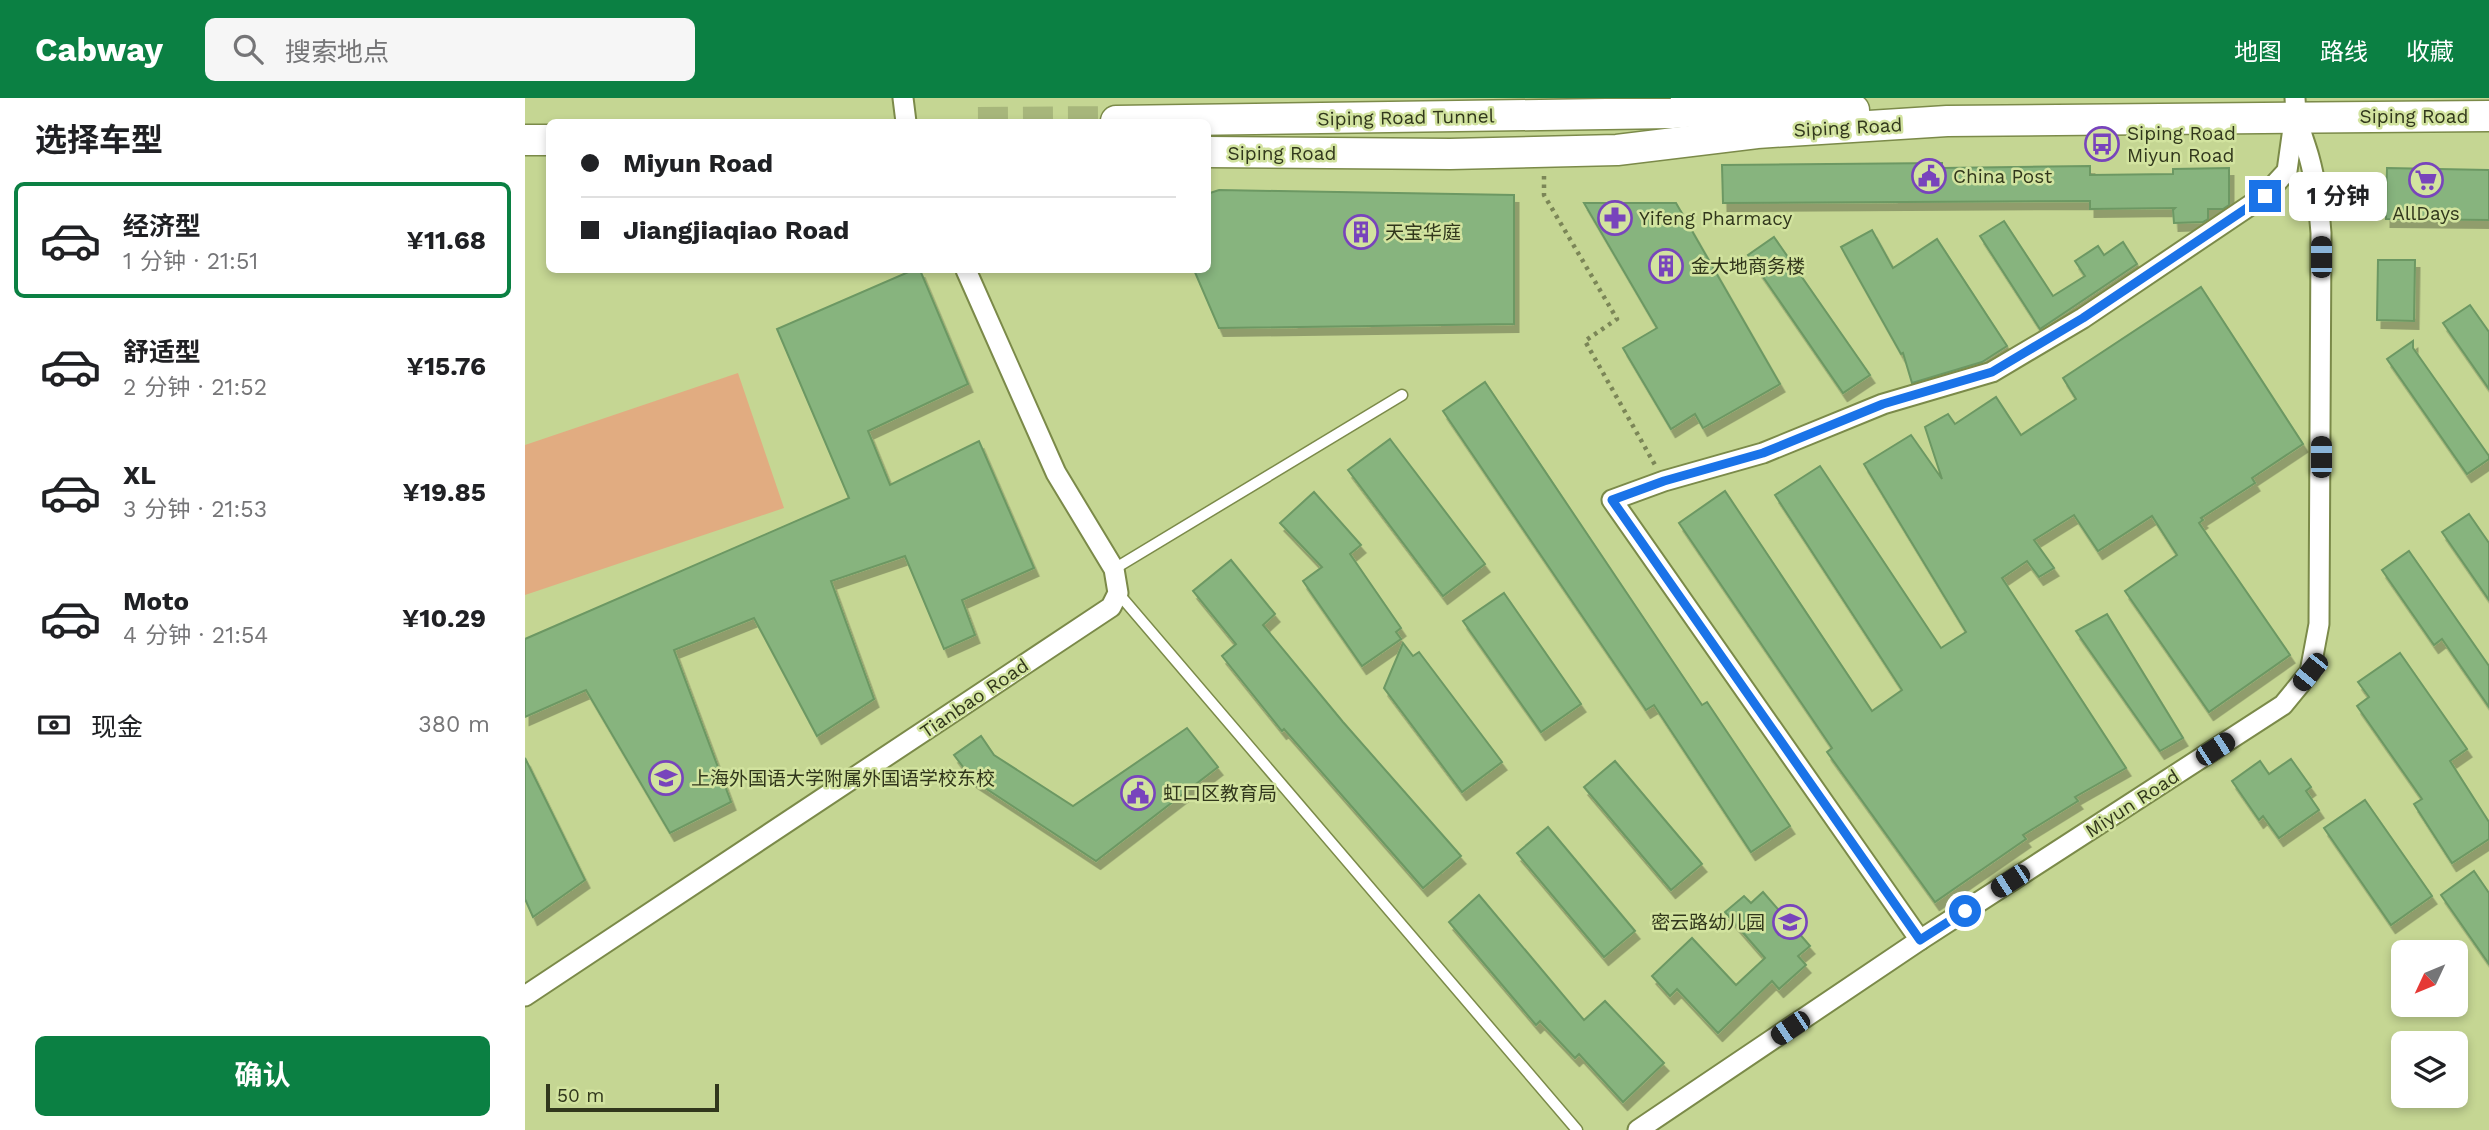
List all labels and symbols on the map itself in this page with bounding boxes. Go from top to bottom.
street label: Siping Road Tunnel [1317,104,1495,131]
street label: Siping Road [2360,105,2468,128]
street label: Siping Road [1793,113,1903,142]
place label: Siping Road Miyun Road [2127,122,2236,167]
bus stop icon: Siping Road Miyun Road [2083,125,2121,163]
street label: Siping Road [1228,142,1336,165]
public building icon: China Post [1910,157,1948,195]
supermarket icon: AllDays [2407,161,2445,199]
place label: China Post [1953,165,2052,188]
callout: 1 分钟 [2289,172,2387,220]
route end [2249,180,2281,212]
pharmacy icon: Yifeng Pharmacy [1596,199,1634,237]
place label: AllDays [2392,202,2460,225]
place label: Yifeng Pharmacy [1639,207,1792,230]
building icon: 天宝华庭 [1342,213,1380,251]
place label: 天宝华庭 [1385,221,1461,244]
car [2311,236,2332,278]
building icon: 金大地商务楼 [1647,247,1685,285]
place label: 金大地商务楼 [1691,255,1805,278]
car [2311,436,2332,478]
car [2289,649,2332,695]
street label: Tianbao Road [916,654,1033,743]
car [2192,729,2239,769]
school or university icon: 上海外国语大学附属外国语学校东校 [647,759,685,797]
street label: Miyun Road [2081,765,2184,842]
place label: 上海外国语大学附属外国语学校东校 [691,767,995,790]
public building icon: 虹口区教育局 [1119,774,1157,812]
place label: 虹口区教育局 [1163,782,1277,805]
car [1987,861,2034,901]
route start [1949,895,1981,927]
school or university icon: 密云路幼儿园 [1771,903,1809,941]
place label: 密云路幼儿园 [1651,911,1765,934]
north arrow [2391,940,2467,1017]
car [1767,1008,1814,1048]
scale bar [546,1081,719,1113]

